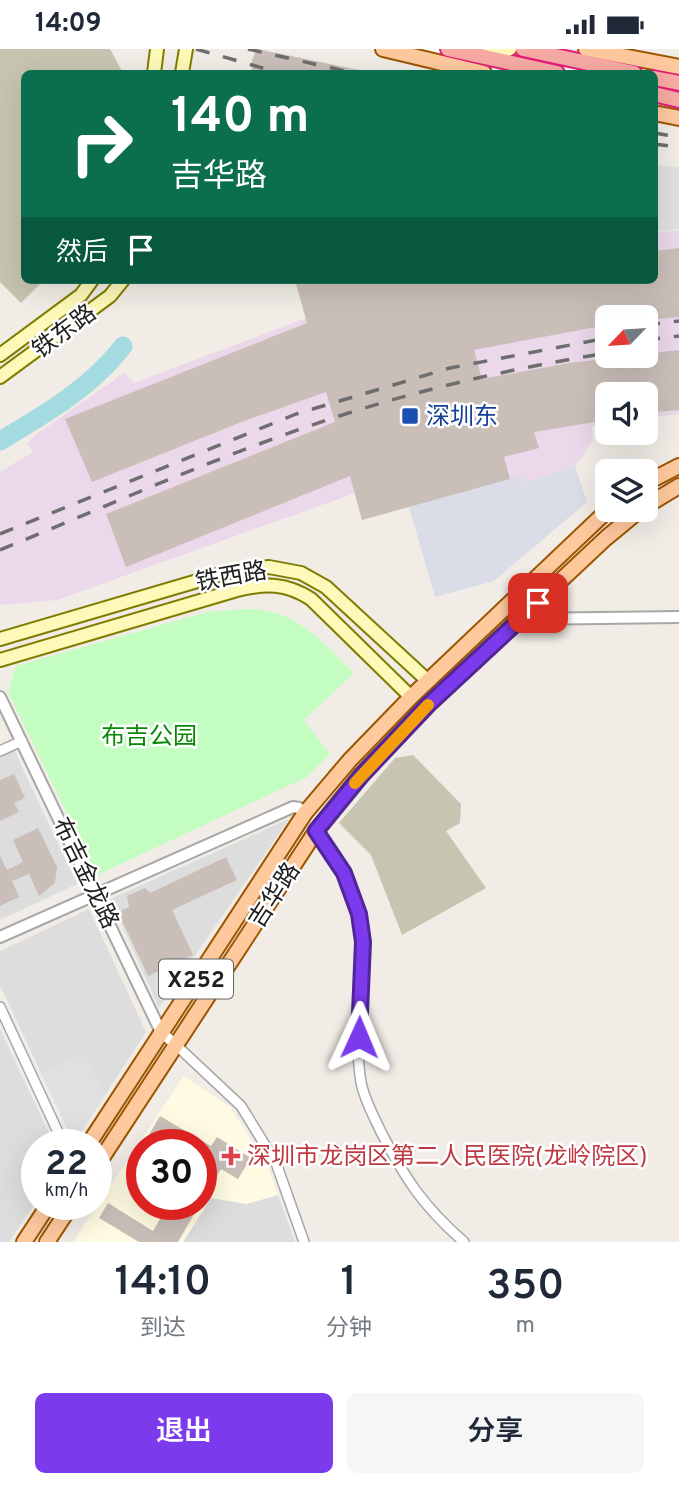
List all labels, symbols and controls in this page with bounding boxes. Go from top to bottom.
text: 14:09 [35,8,102,41]
text: 140 m [171,88,310,150]
icon: right [56,98,147,189]
text: 吉华路 [171,158,267,198]
icon: arrive [122,231,160,269]
text: 然后 [56,237,108,270]
street label: 铁东路 [27,299,103,366]
north arrow [595,305,658,367]
map controls [595,305,658,522]
button: sound [595,382,658,445]
place label: 深圳东 [426,403,498,433]
marker: 深圳东 [400,406,420,426]
button: layers [595,459,658,522]
street label: 铁西路 [193,557,269,599]
pin [508,573,568,633]
icon: arrive [519,584,557,622]
park label: 布吉公园 [101,723,197,753]
street label: 布吉金龙路 [44,813,124,934]
street label: 吉华路 [243,858,308,934]
road number: X252 [159,960,233,999]
position arrow [322,1000,396,1074]
speed limit sign: 30 [126,1129,217,1220]
text: 22 [45,1143,88,1187]
place label: 深圳市龙岗区第二人民医院(龙岭院区) [247,1143,647,1173]
marker: 深圳市龙岗区第二人民医院(龙岭院区) [221,1146,241,1166]
text: km/h [45,1180,88,1203]
text: 14:10 [115,1257,211,1310]
text: 1 [340,1257,357,1310]
text: 350 [486,1261,565,1314]
text: m [516,1312,535,1341]
text: 到达 [140,1315,186,1344]
text: 分钟 [326,1315,372,1344]
button: 退出 [35,1393,333,1473]
button: 分享 [347,1393,644,1473]

